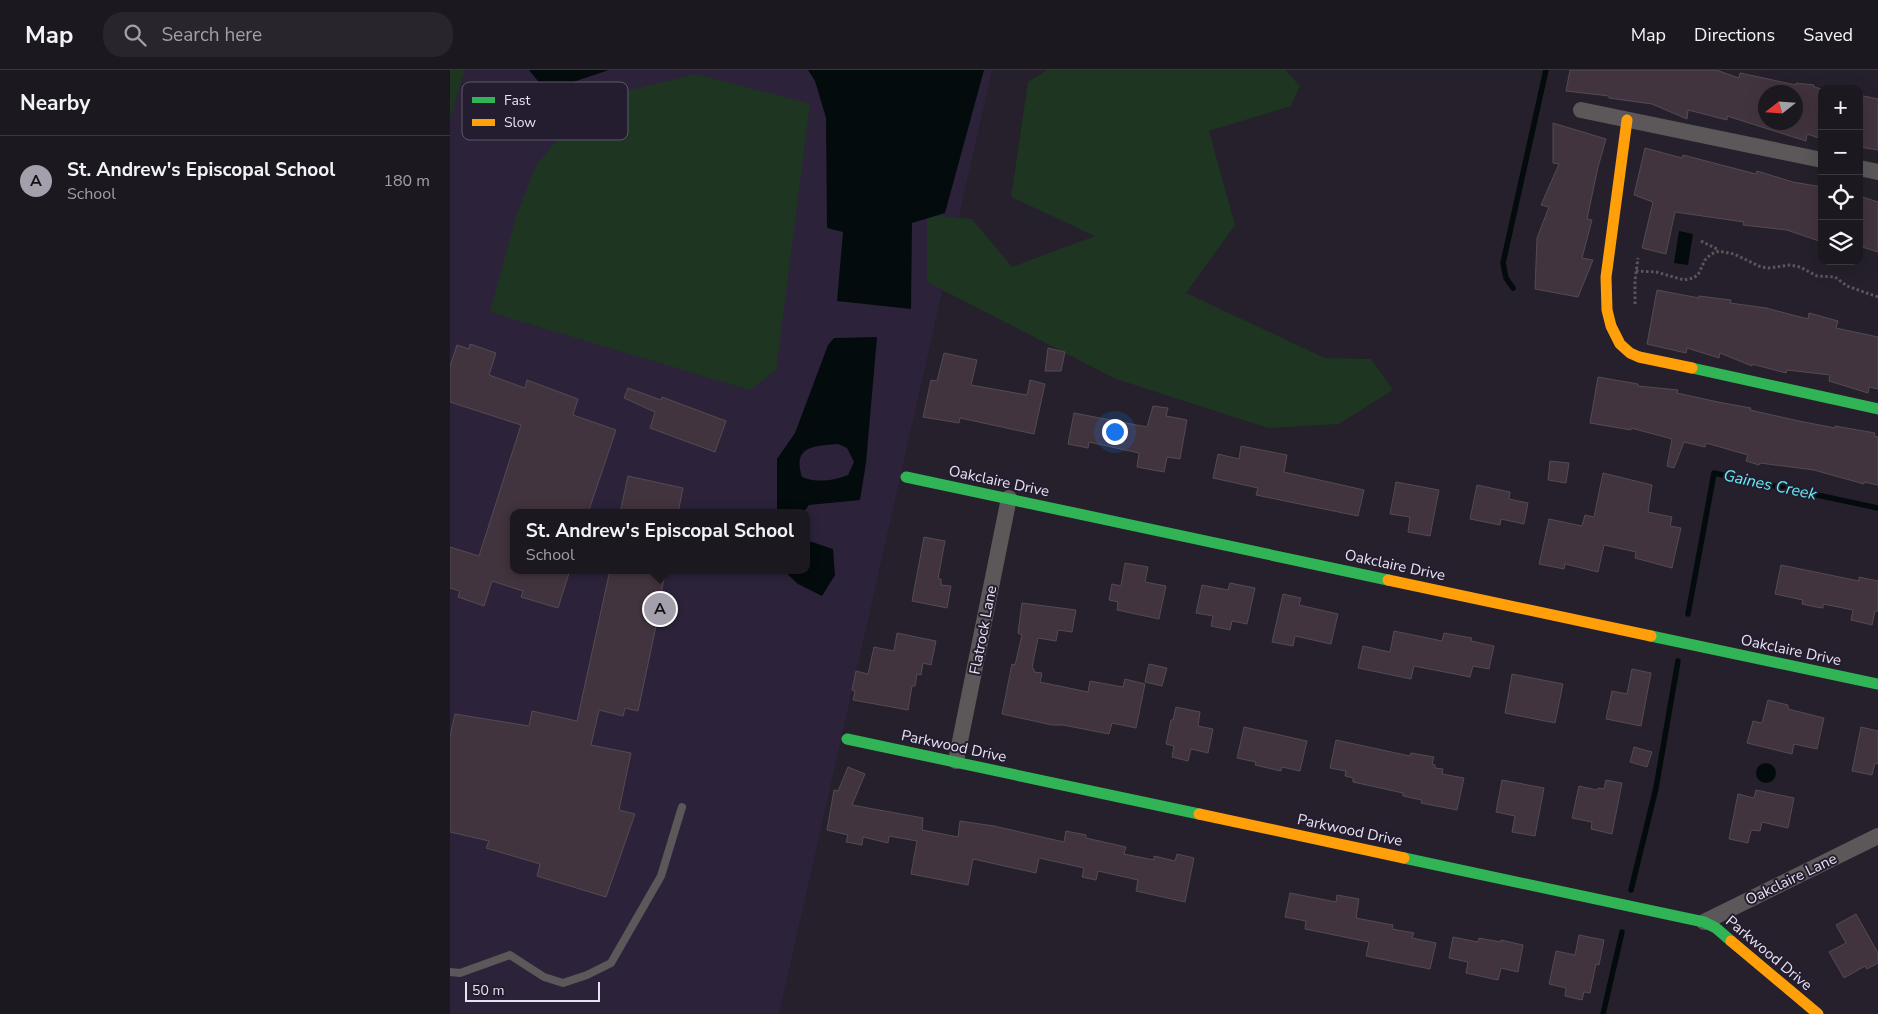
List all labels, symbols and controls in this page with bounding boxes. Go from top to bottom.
search box [103,12,453,57]
text: Map [25,19,73,51]
icon: search [121,21,149,49]
text: Search here [161,22,262,48]
text: Map [1631,23,1666,47]
text: Directions [1694,23,1775,47]
text: Saved [1803,23,1853,47]
legend [462,82,628,140]
north arrow [1758,85,1803,130]
map controls [1818,85,1863,265]
button: + [1818,85,1863,130]
text: Nearby [20,89,90,117]
text: Fast [504,91,530,110]
text: Slow [504,113,536,132]
button: − [1818,130,1863,175]
text: St. Andrew's Episcopal School [67,157,335,183]
text: A [30,170,42,192]
text: 180 m [383,170,430,192]
button: locate [1818,175,1863,220]
text: School [67,183,116,205]
button: layers [1818,220,1863,265]
your location [1102,419,1128,445]
street label: Oakclaire Drive [947,461,1051,501]
water label: Gaines Creek [1721,464,1820,506]
popup [510,509,810,574]
text: St. Andrew's Episcopal School [526,518,794,544]
text: School [526,544,575,566]
street label: Oakclaire Drive [1343,545,1447,585]
street label: Flatrock Lane [965,584,1001,676]
pin: A [644,590,676,628]
street label: Oakclaire Drive [1739,630,1843,670]
street label: Parkwood Drive [900,725,1008,767]
street label: Parkwood Drive [1296,809,1404,851]
street label: Oakclaire Lane [1742,848,1840,910]
street label: Parkwood Drive [1722,911,1816,995]
scale bar [465,979,600,1002]
text: 50 m [472,981,504,1000]

